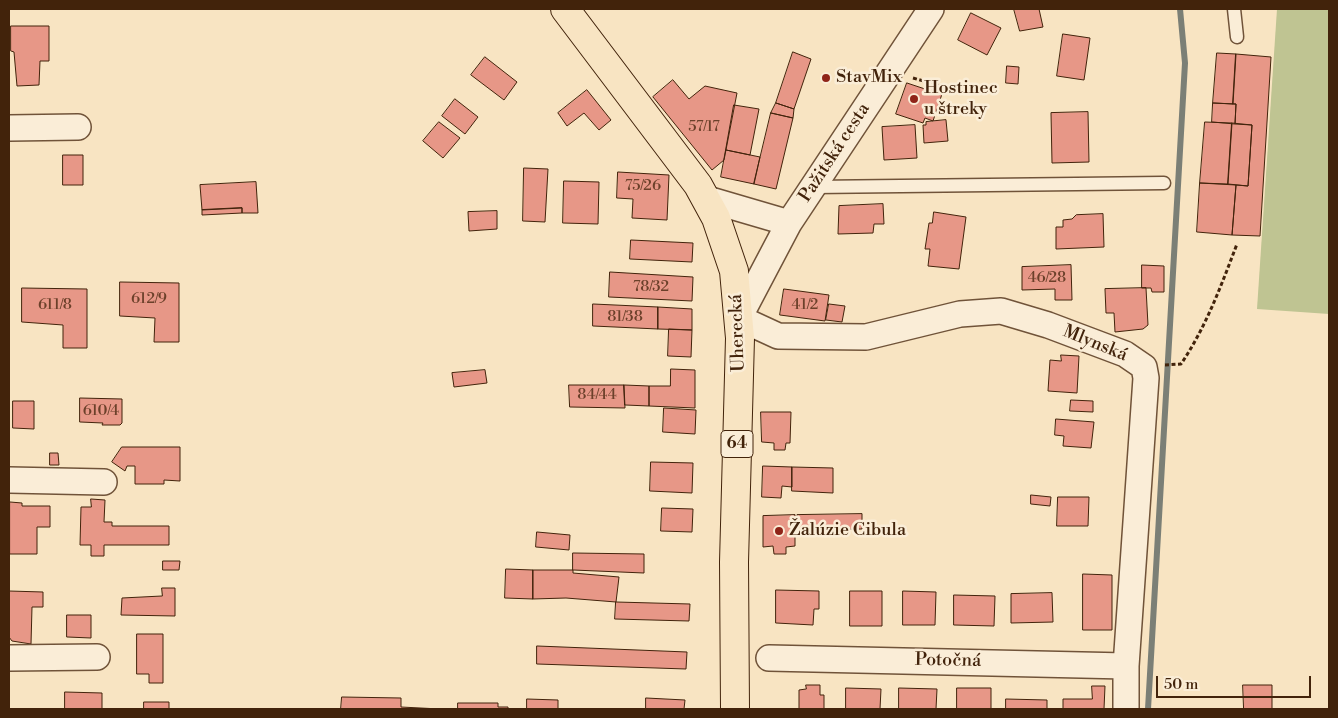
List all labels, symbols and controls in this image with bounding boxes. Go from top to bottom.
place label: StavMix [836,67,902,89]
marker: StavMix [820,72,832,84]
place label: Hostinec u štreky [924,78,998,120]
marker: Hostinec u štreky [908,93,920,105]
street label: Pažitská cesta [795,99,875,207]
house number: 57/17 [688,118,720,136]
house number: 75/26 [625,177,661,195]
house number: 46/28 [1028,269,1066,287]
house number: 78/32 [633,278,669,296]
house number: 612/9 [131,290,167,308]
street label: Uherecká [726,294,750,372]
house number: 611/8 [38,296,72,314]
house number: 41/2 [792,296,818,314]
house number: 81/38 [607,308,643,326]
street label: Mlynská [1060,321,1130,367]
house number: 84/44 [577,386,617,404]
house number: 610/4 [83,402,119,420]
road number: 64 [721,430,753,458]
place label: Žalúzie Cibula [789,520,906,542]
marker: Žalúzie Cibula [773,525,785,537]
street label: Potočná [915,650,981,672]
scale bar [1158,666,1313,698]
text: 50 m [1164,675,1198,694]

